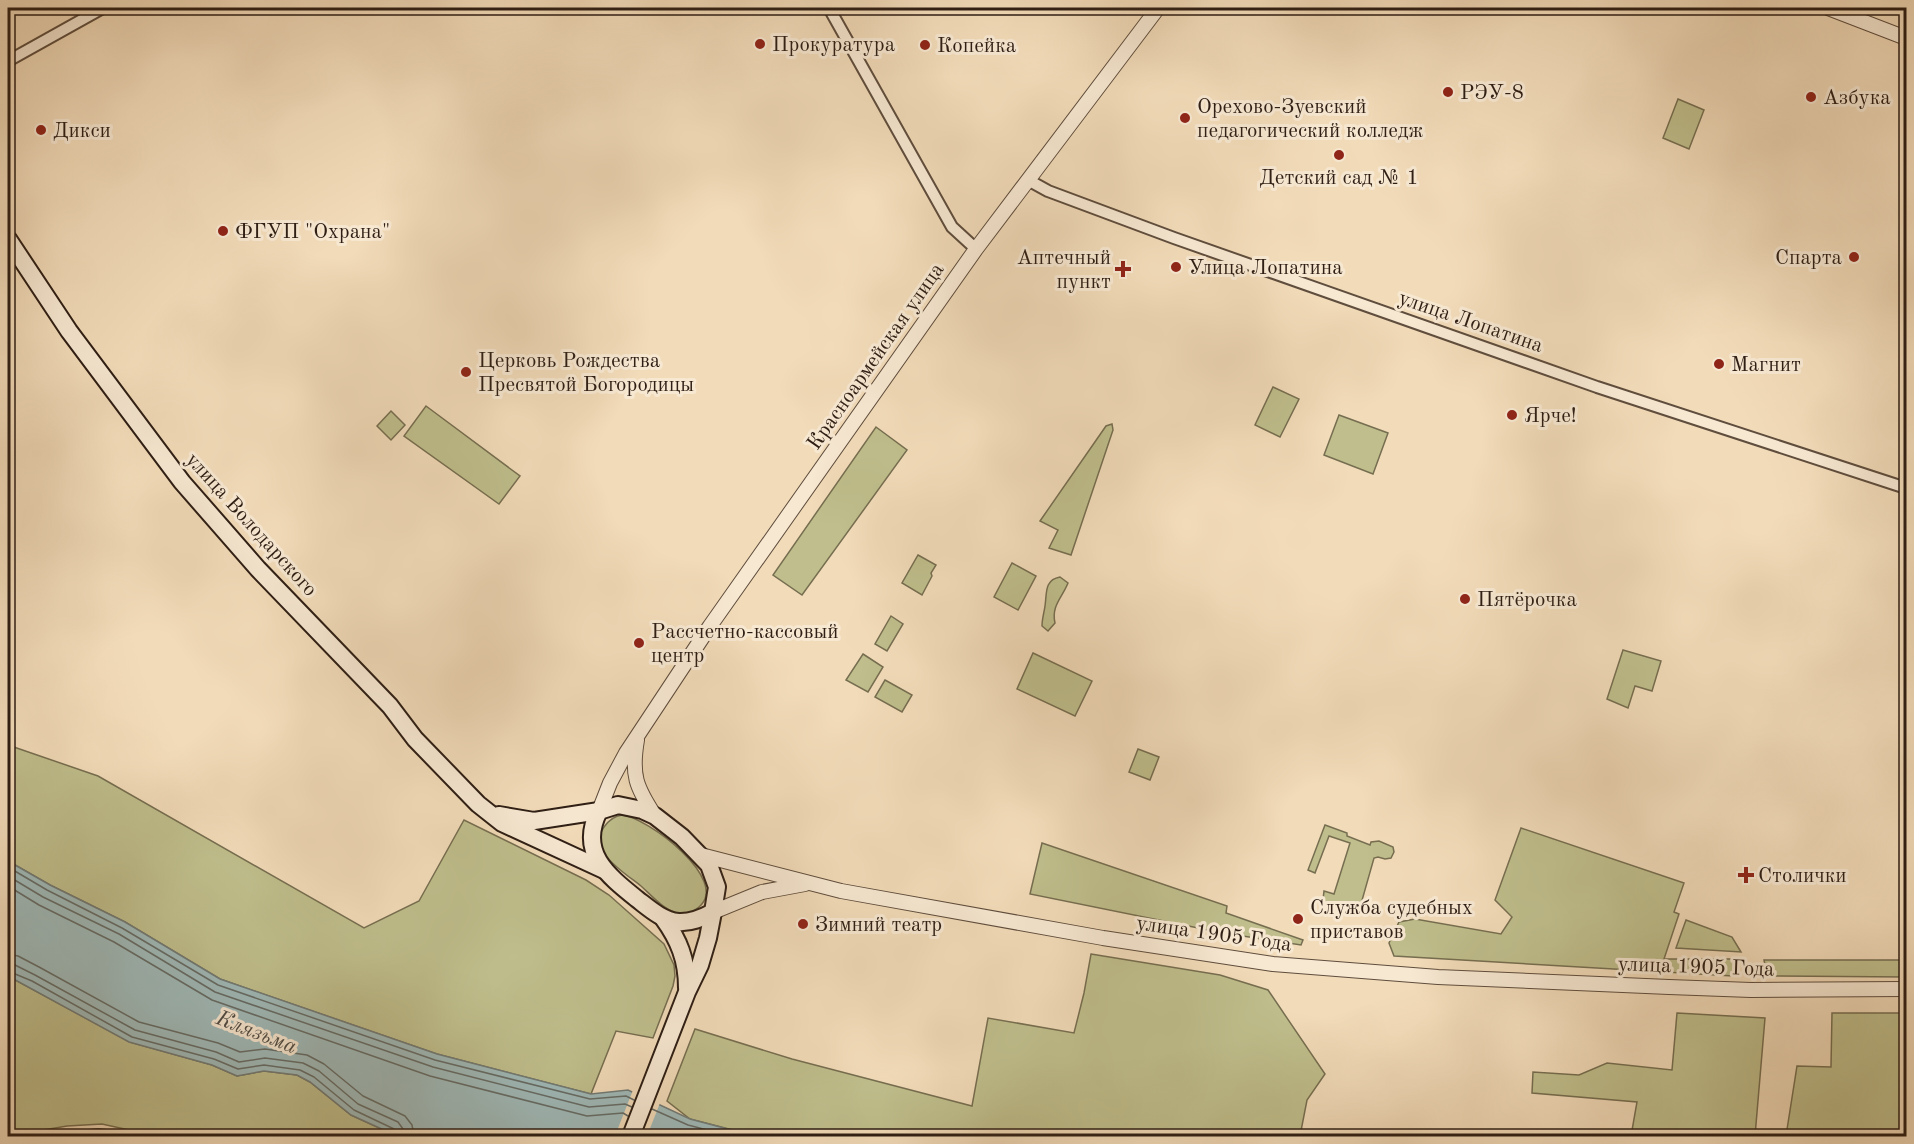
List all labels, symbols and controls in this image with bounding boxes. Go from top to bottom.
place label: Прокуратура [772,35,895,56]
place label: Копейка [937,36,1016,57]
marker: Прокуратура [753,37,767,51]
marker: Копейка [918,38,932,52]
place label: РЭУ-8 [1460,83,1524,104]
marker: РЭУ-8 [1441,85,1455,99]
place label: Азбука [1823,88,1891,109]
marker: Азбука [1804,90,1818,104]
place label: Орехово-Зуевский педагогический колледж [1197,97,1423,142]
marker: Орехово-Зуевский педагогический колледж [1178,111,1192,125]
place label: Дикси [53,121,111,142]
marker: Дикси [34,123,48,137]
marker: Детский сад № 1 [1332,148,1346,162]
place label: Детский сад № 1 [1259,168,1419,189]
place label: ФГУП "Охрана" [235,222,390,243]
marker: ФГУП "Охрана" [216,224,230,238]
place label: Аптечный пункт [1017,248,1111,293]
place label: Спарта [1775,248,1842,269]
marker: Спарта [1847,250,1861,264]
place label: Улица Лопатина [1188,258,1343,279]
street label: Красноармейская улица [804,260,949,454]
marker: Улица Лопатина [1169,260,1183,274]
marker: Аптечный пункт [1116,262,1130,276]
street label: улица Лопатина [1396,288,1545,357]
place label: Церковь Рождества Пресвятой Богородицы [478,351,694,396]
place label: Магнит [1731,355,1801,376]
marker: Магнит [1712,357,1726,371]
marker: Церковь Рождества Пресвятой Богородицы [459,365,473,379]
place label: Ярче! [1524,406,1577,427]
marker: Ярче! [1505,408,1519,422]
street label: улица Володарского [181,449,321,601]
place label: Пятёрочка [1477,590,1577,611]
marker: Пятёрочка [1458,592,1472,606]
place label: Рассчетно-кассовый центр [651,622,839,667]
marker: Рассчетно-кассовый центр [632,636,646,650]
place label: Столички [1758,866,1847,887]
marker: Столички [1739,868,1753,882]
place label: Служба судебных приставов [1310,898,1473,943]
marker: Служба судебных приставов [1291,912,1305,926]
street label: улица 1905 Года [1135,913,1293,956]
place label: Зимний театр [815,915,942,936]
marker: Зимний театр [796,917,810,931]
street label: улица 1905 Года [1617,954,1775,981]
water label: Клязьма [212,1007,300,1058]

